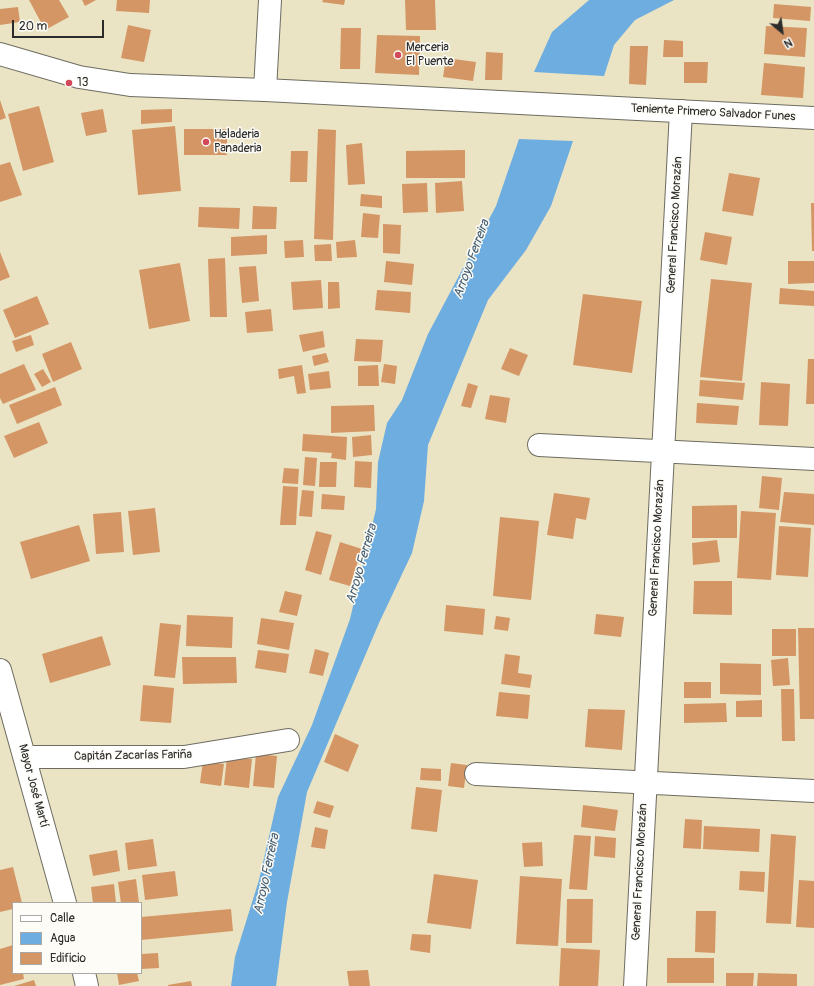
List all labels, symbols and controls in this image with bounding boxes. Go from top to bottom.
scale bar [14,12,106,38]
north arrow [762,12,802,52]
text: 20 m [19,19,47,34]
text: N [782,35,794,50]
place label: Merceria El Puente [406,41,453,69]
marker: Merceria El Puente [393,50,403,60]
place label: 13 [77,76,88,90]
marker: 13 [64,78,74,88]
street label: Teniente Primero Salvador Funes [630,101,796,125]
place label: Heladeria Panaderia [214,128,262,156]
marker: Heladeria Panaderia [201,137,211,147]
street label: General Francisco Morazán [664,156,686,294]
water label: Arroyo Ferreira [451,218,493,300]
street label: General Francisco Morazán [646,479,668,617]
water label: Arroyo Ferreira [343,522,381,606]
street label: Mayor José Martí [15,743,51,829]
street label: Capitán Zacarías Fariña [74,748,192,764]
street label: General Francisco Morazán [629,803,651,941]
water label: Arroyo Ferreira [251,832,283,916]
legend [12,902,142,974]
text: Calle [50,911,75,926]
text: Agua [50,931,75,946]
text: Edificio [50,951,86,966]

